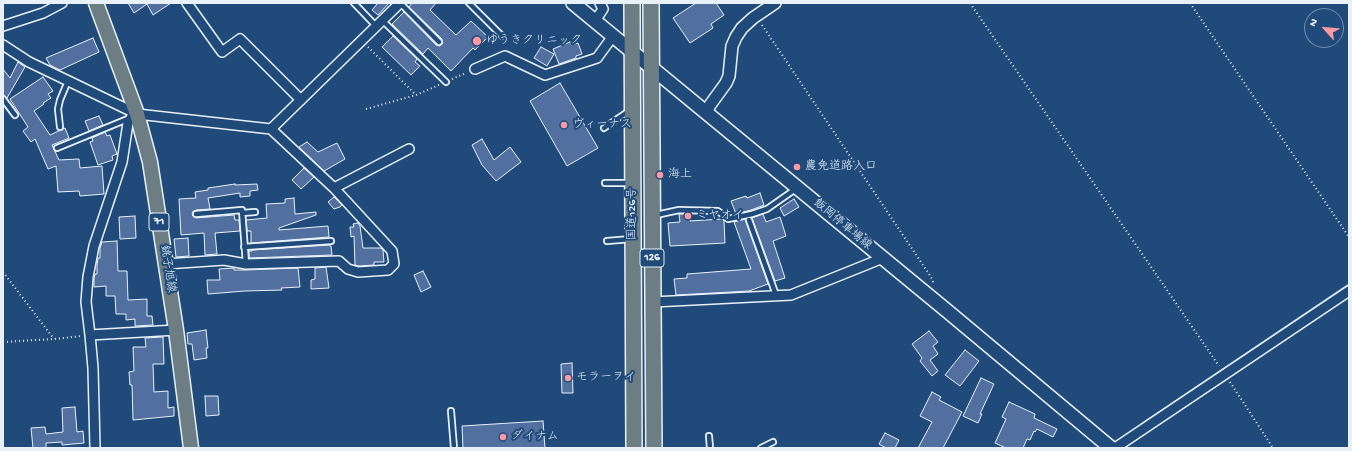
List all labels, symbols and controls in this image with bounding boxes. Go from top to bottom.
north arrow [1304,8,1344,48]
text: N [1307,17,1321,29]
place label: ゆうきクリニック [486,34,582,48]
marker: ゆうきクリニック [471,35,483,47]
place label: ヴィーナス [572,118,632,132]
marker: ヴィーナス [559,120,569,130]
place label: 農免道路入口 [805,160,877,174]
marker: 農免道路入口 [792,162,802,172]
place label: 海上 [668,168,692,182]
marker: 海上 [655,170,665,180]
street label: 国道126号 [626,188,640,240]
street label: 飯岡停車場線 [810,196,874,254]
place label: ミヤオイ [696,209,744,223]
marker: ミヤオイ [683,211,693,221]
road number: 71 [149,213,169,231]
street label: 銚子旭線 [156,244,178,294]
road number: 126 [640,249,664,267]
place label: モラーヲイ [576,371,636,385]
marker: モラーヲイ [563,373,573,383]
place label: ダイナム [511,430,559,444]
marker: ダイナム [498,432,508,442]

